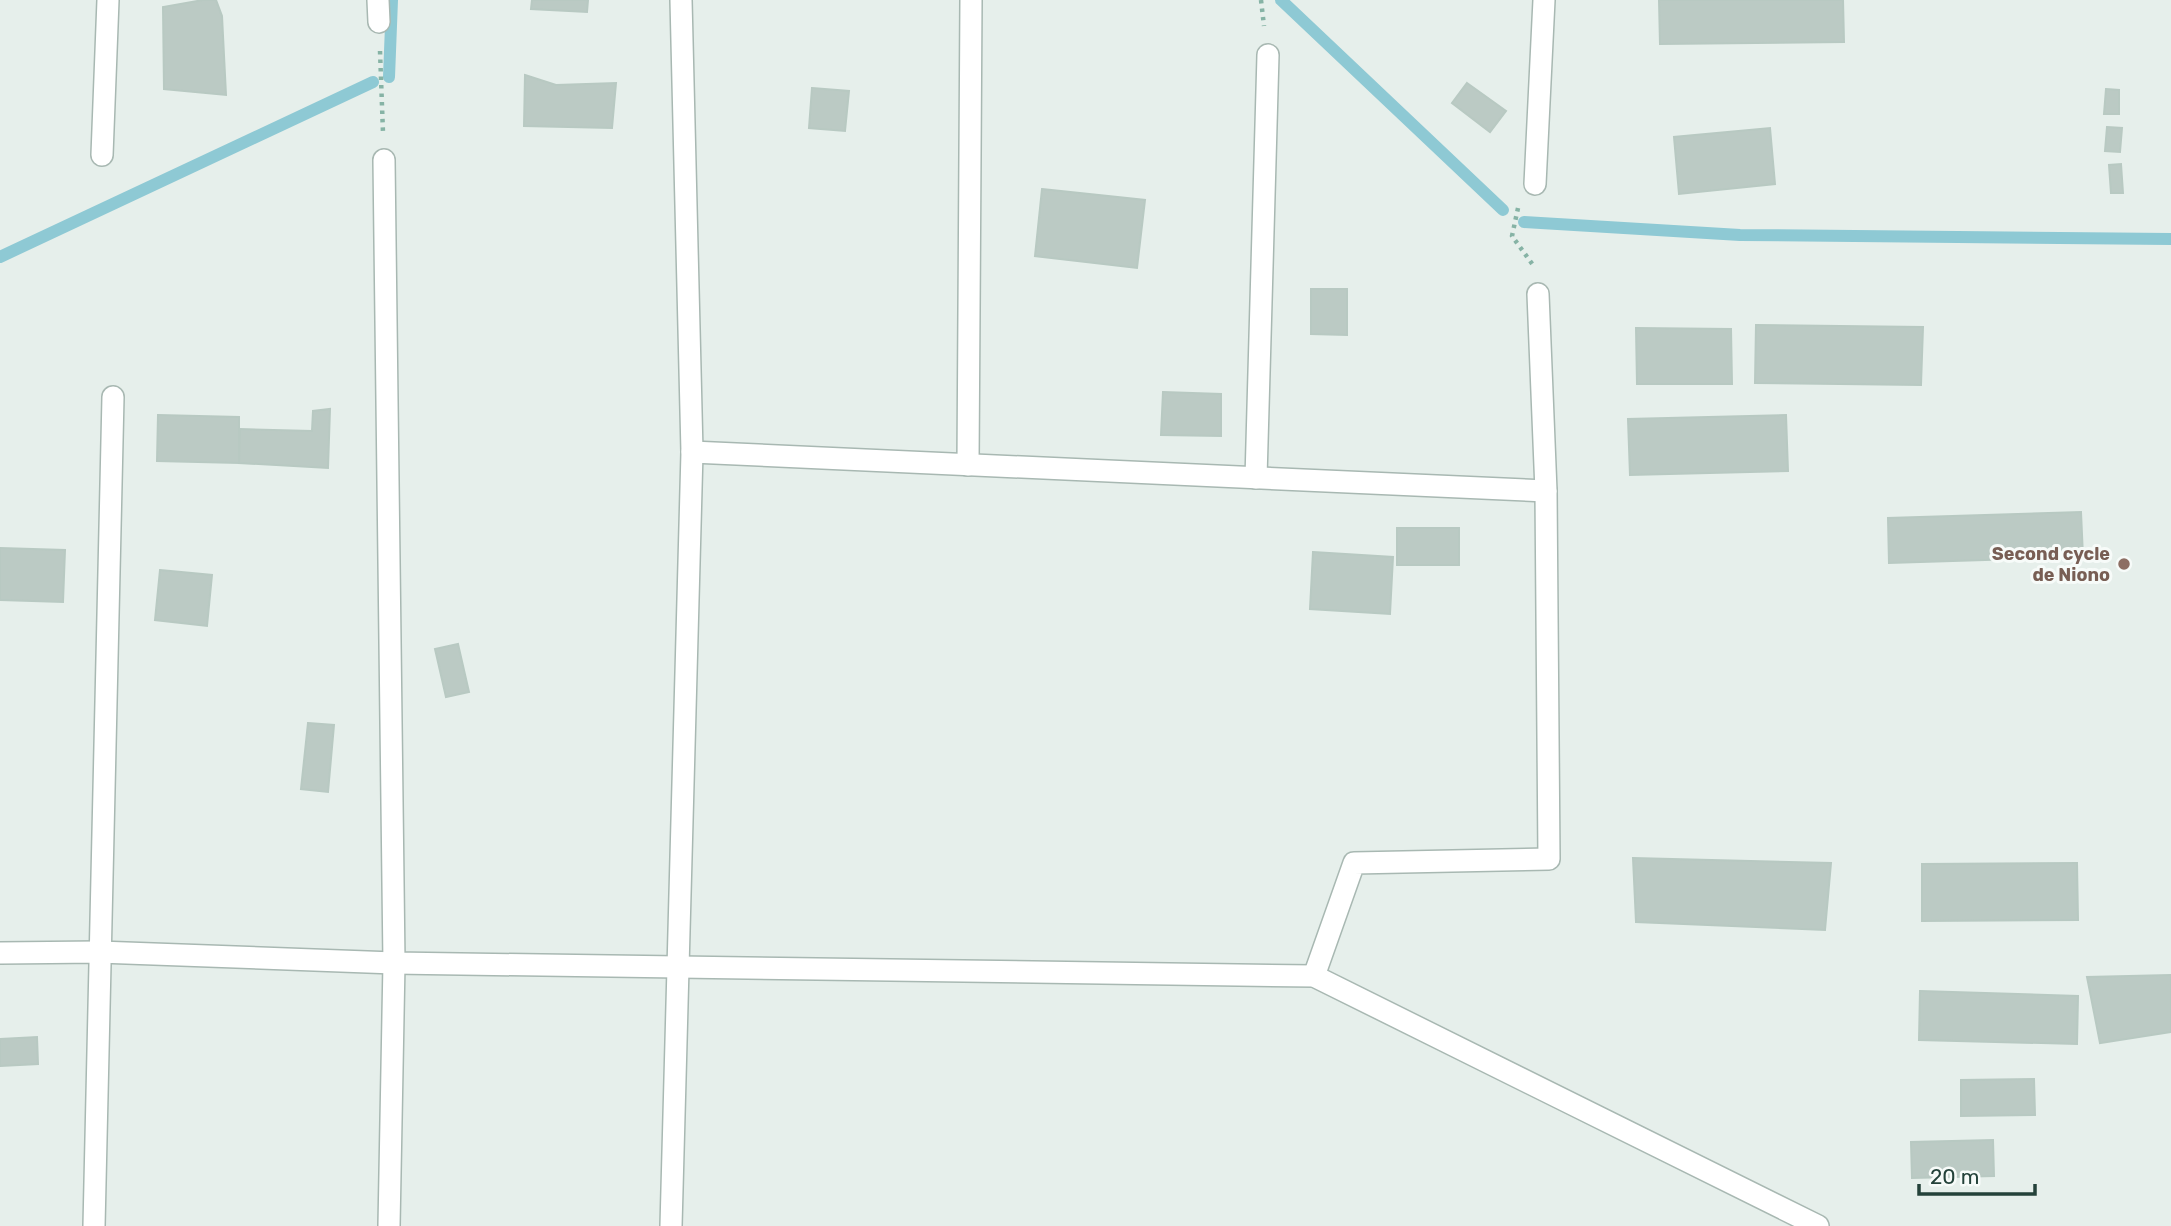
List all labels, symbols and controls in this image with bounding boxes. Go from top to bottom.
place label: Second cycle de Niono [1992,543,2110,586]
marker: Second cycle de Niono [2116,556,2132,572]
scale bar [1919,1152,2035,1196]
text: 20 m [1930,1164,1979,1189]

